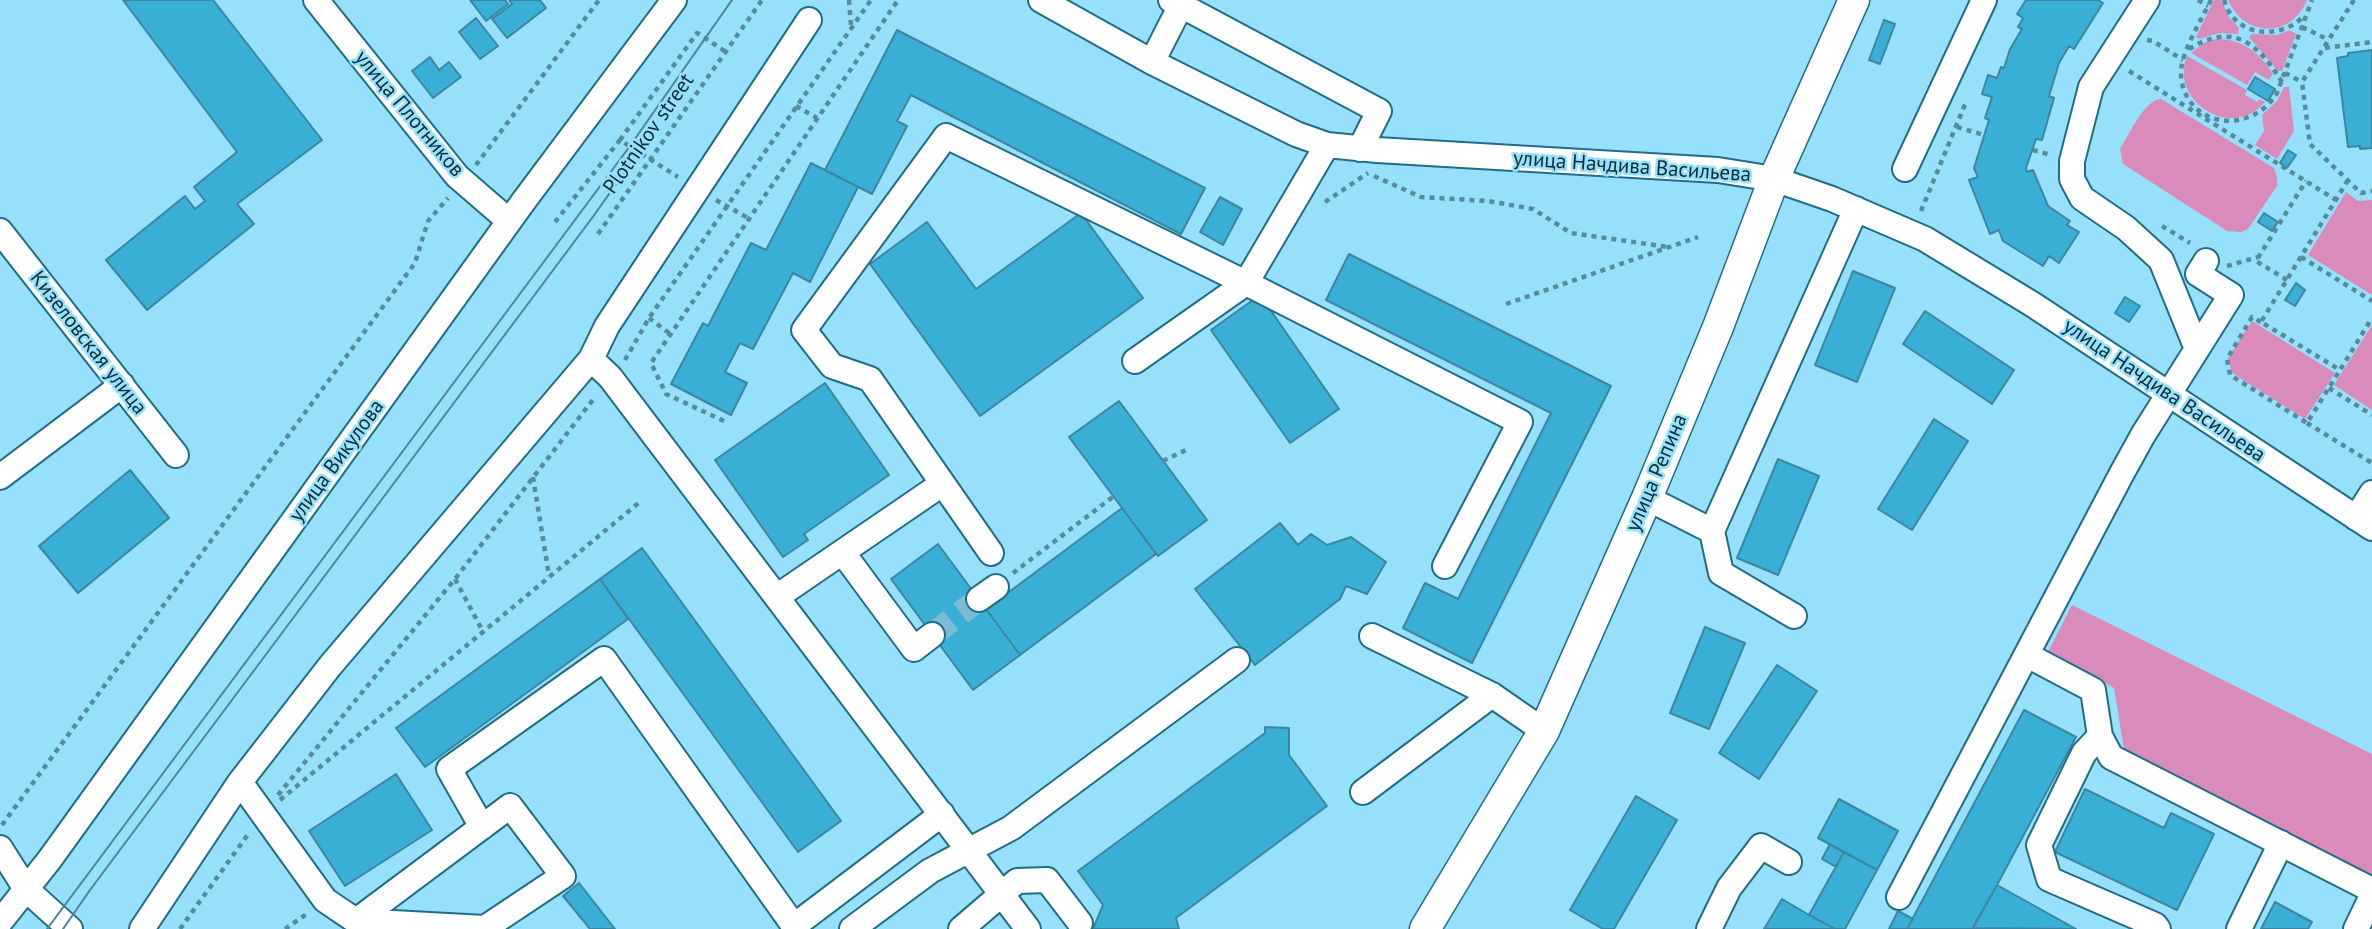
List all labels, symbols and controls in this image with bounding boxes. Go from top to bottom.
street label: улица Плотников [349,46,469,182]
street label: Plotnikov street [598,69,700,199]
street label: улица Начдива Васильева [1512,146,1752,188]
street label: Кизеловская улица [24,266,152,420]
street label: улица Начдива Васильева [2058,314,2270,468]
street label: улица Викулова [284,395,390,527]
street label: улица Репина [1621,410,1693,536]

